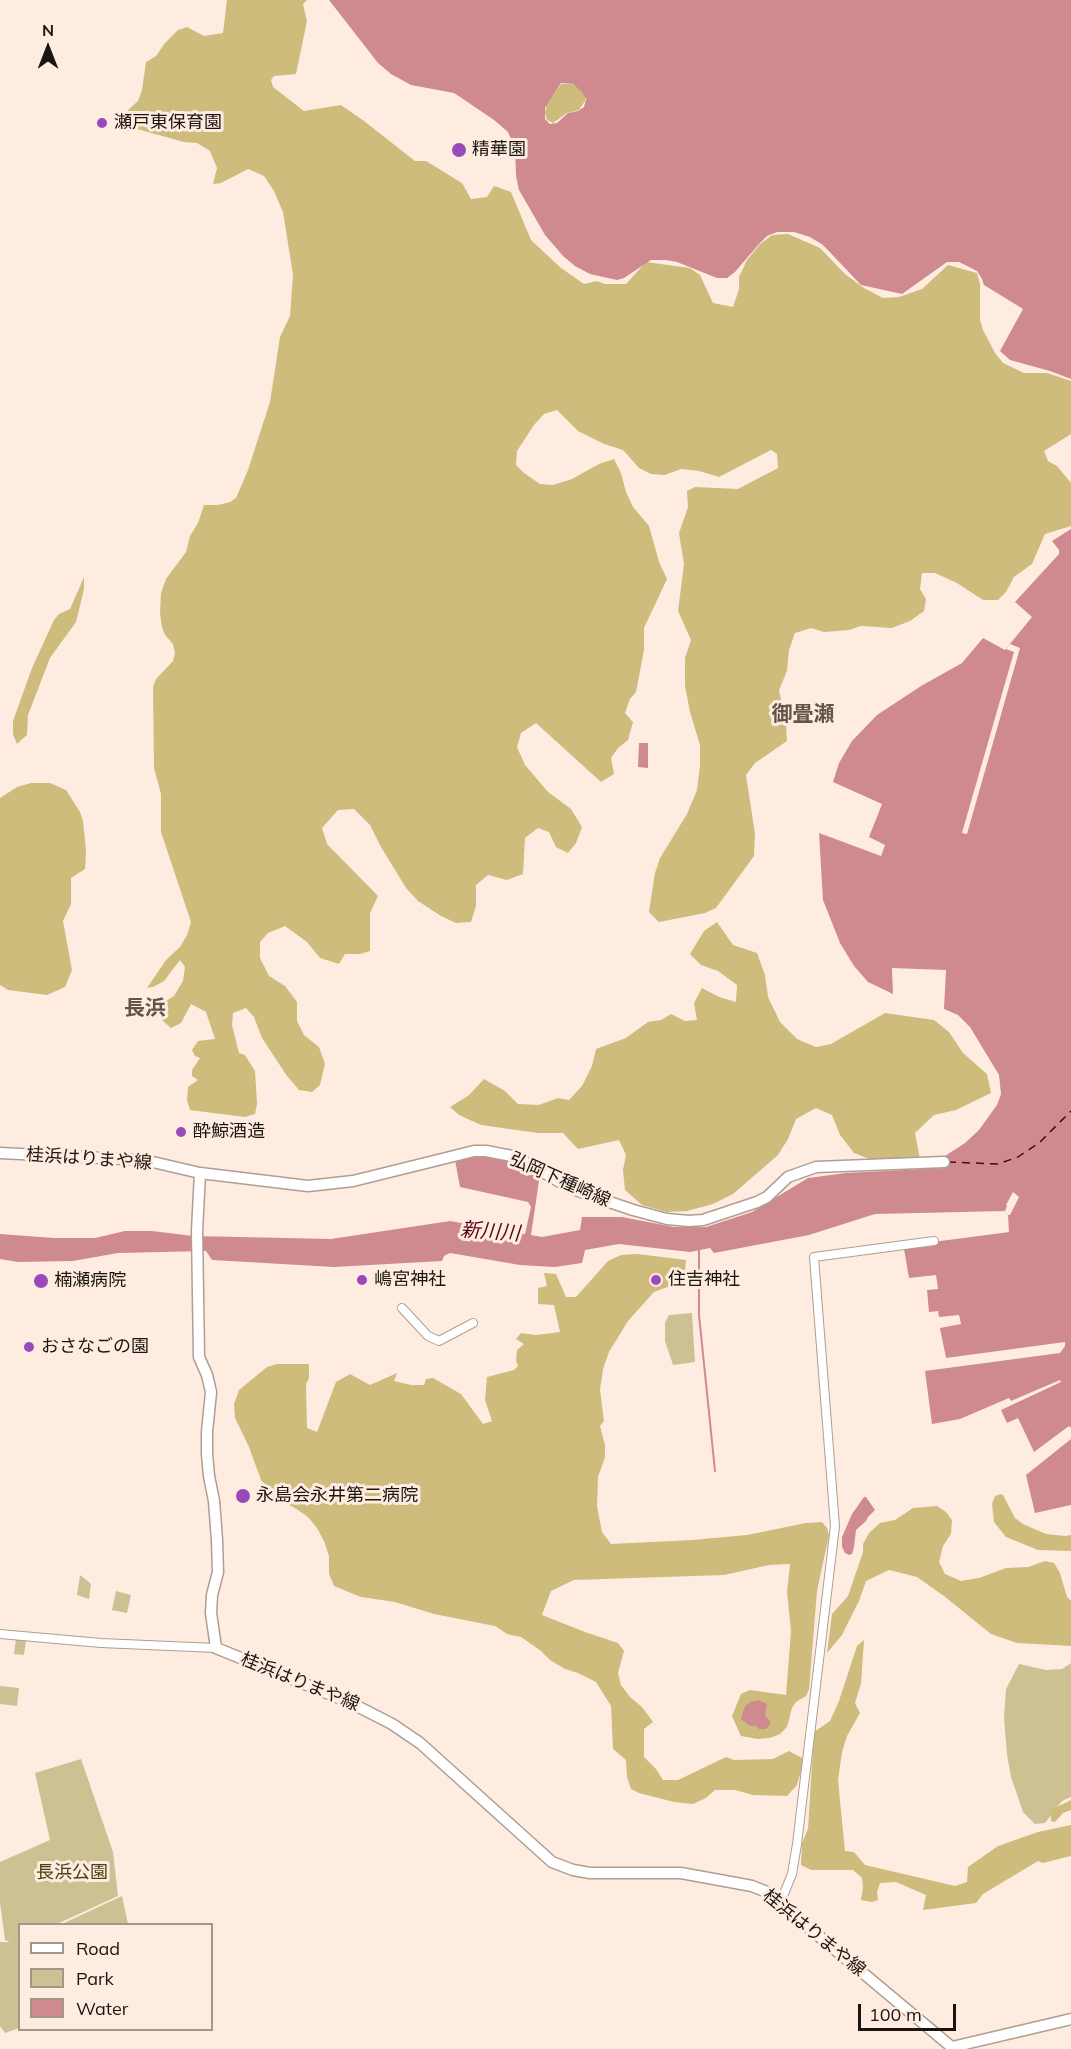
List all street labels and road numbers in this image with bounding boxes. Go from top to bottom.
street label: 桂浜はりまや線 [25,1144,153,1174]
street label: 弘岡下種崎線 [506,1148,614,1212]
street label: 桂浜はりまや線 [238,1648,362,1716]
street label: 桂浜はりまや線 [758,1885,870,1981]

